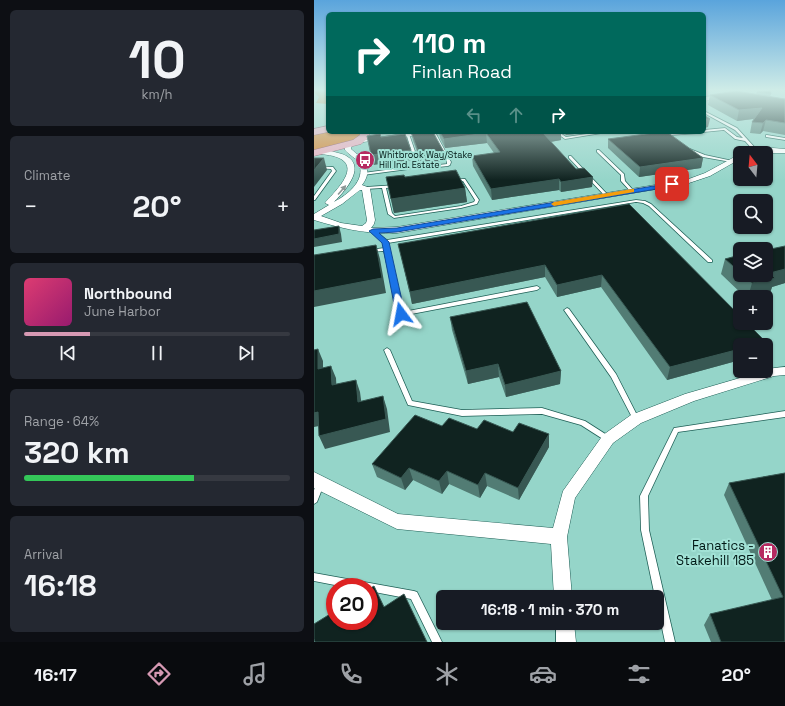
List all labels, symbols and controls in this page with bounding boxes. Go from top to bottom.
text: 110 m [412,25,486,61]
text: 10 [128,27,186,93]
icon: right [346,28,398,80]
text: Finlan Road [412,60,512,83]
text: km/h [142,86,172,103]
icon: left [463,104,485,126]
icon: ahead [505,104,527,126]
icon: right [547,104,569,126]
north arrow [733,146,773,186]
map controls [733,146,773,378]
bus stop icon: Whitbrook Way/Stake Hill Ind. Estate [354,149,376,171]
place label: Whitbrook Way/Stake Hill Ind. Estate [379,149,472,171]
text: Climate [24,167,70,184]
pin [655,167,689,201]
icon: arrive [661,173,683,195]
one-way arrow [337,185,346,194]
text: 20° [132,187,182,226]
text: − [24,192,38,220]
text: + [276,192,290,220]
button: search [733,194,773,234]
button: layers [733,242,773,282]
text: Northbound [84,284,172,303]
button: + [733,290,773,330]
position arrow [380,293,422,335]
text: June Harbor [84,303,161,320]
button: − [733,338,773,378]
icon: previous [57,342,79,364]
icon: pause [146,342,168,364]
icon: next [235,342,257,364]
text: Range · 64% [24,413,99,430]
text: 320 km [24,433,130,472]
place label: Fanatics - Stakehill 185 [676,537,754,569]
building icon: Fanatics - Stakehill 185 [757,541,779,563]
text: Arrival [24,546,63,563]
text: 16:18 [24,566,97,605]
speed limit sign: 20 [326,578,378,630]
text: 16:18 · 1 min · 370 m [481,600,619,619]
icon: directions [145,660,173,688]
icon: music [241,660,269,688]
icon: phone [337,660,365,688]
icon: climate [433,660,461,688]
icon: car [529,660,557,688]
icon: filters [625,660,653,688]
text: 16:17 [34,663,77,686]
text: 20° [721,663,751,686]

